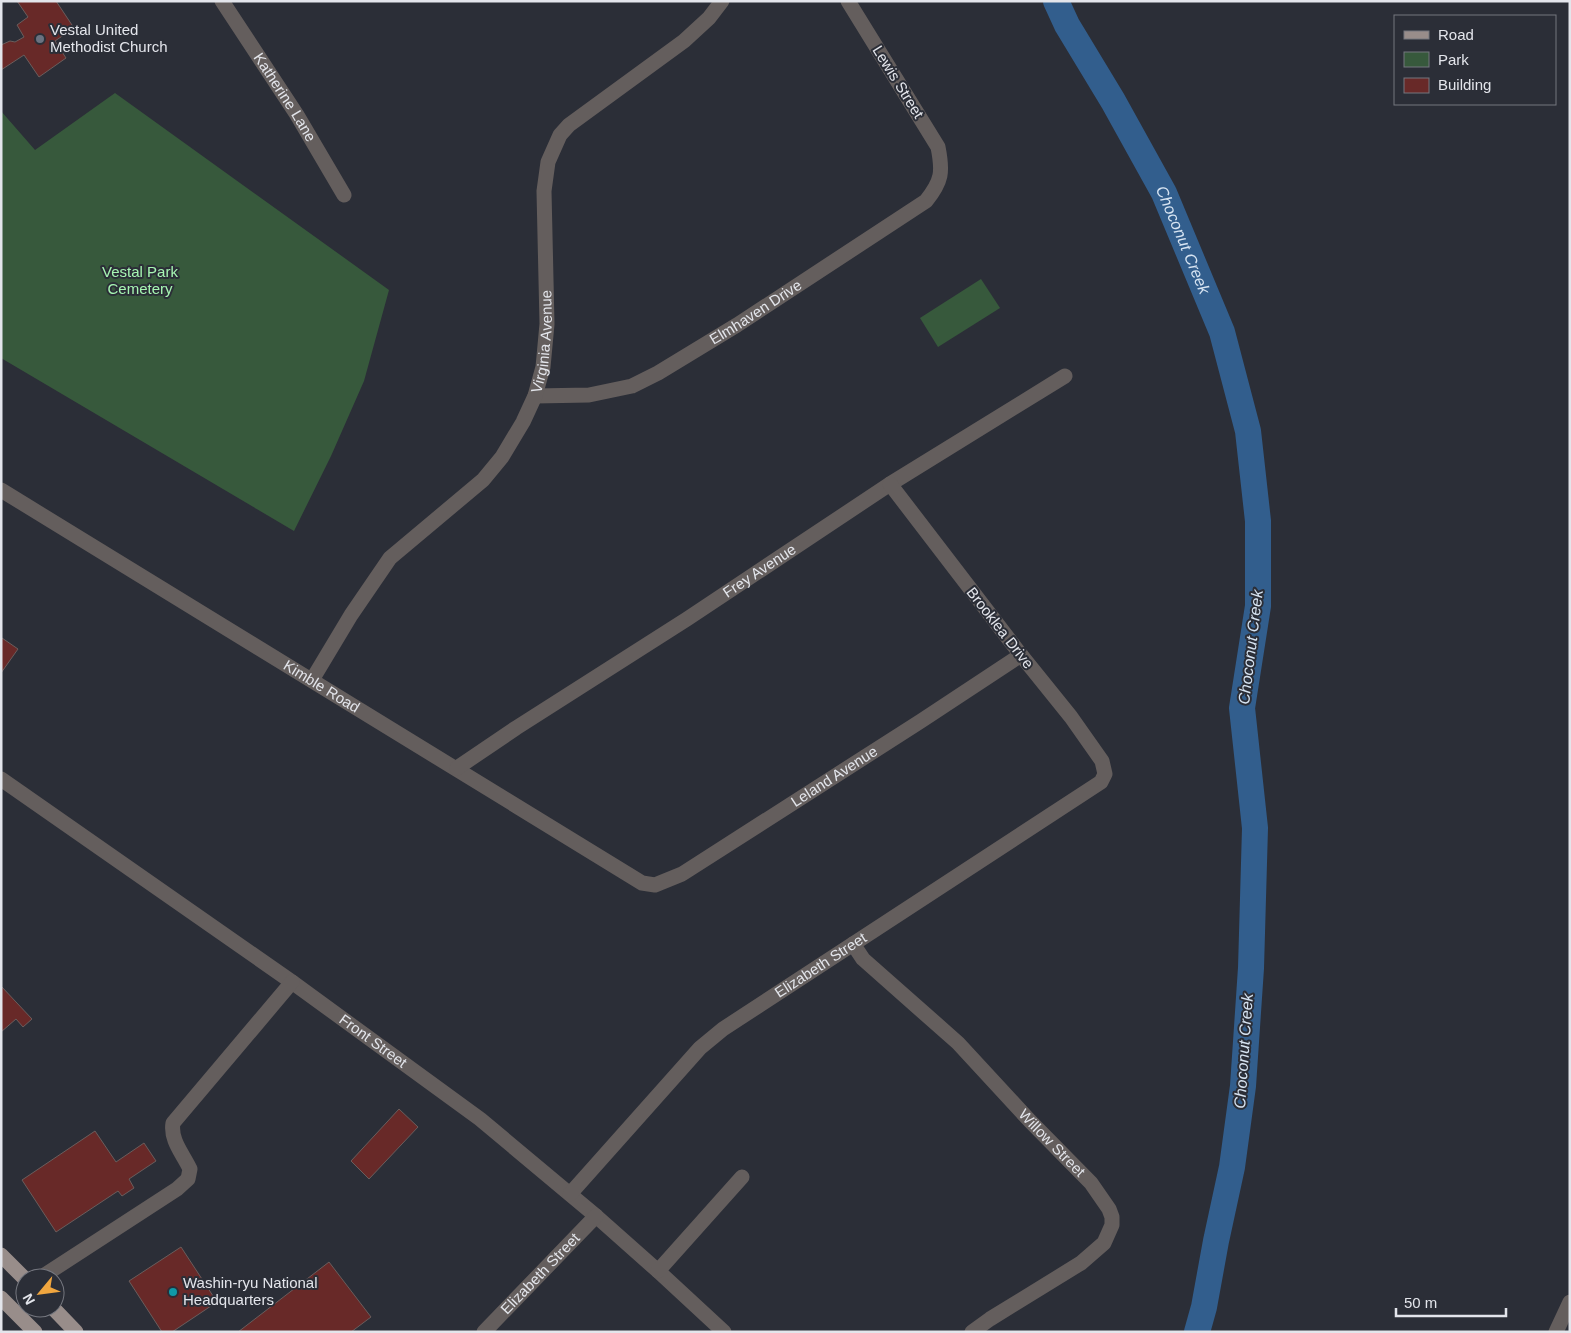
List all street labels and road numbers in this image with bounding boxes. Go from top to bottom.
street label: Lewis Street [869,42,928,122]
street label: Katherine Lane [251,50,320,144]
street label: Elmhaven Drive [706,276,805,348]
street label: Virginia Avenue [527,290,555,395]
street label: Frey Avenue [719,540,799,601]
street label: Brooklea Drive [963,584,1037,672]
street label: Kimble Road [281,656,363,716]
street label: Leland Avenue [788,742,880,810]
street label: Elizabeth Street [771,928,870,1001]
street label: Front Street [336,1010,411,1071]
street label: Willow Street [1015,1105,1089,1181]
street label: Elizabeth Street [497,1229,583,1317]

